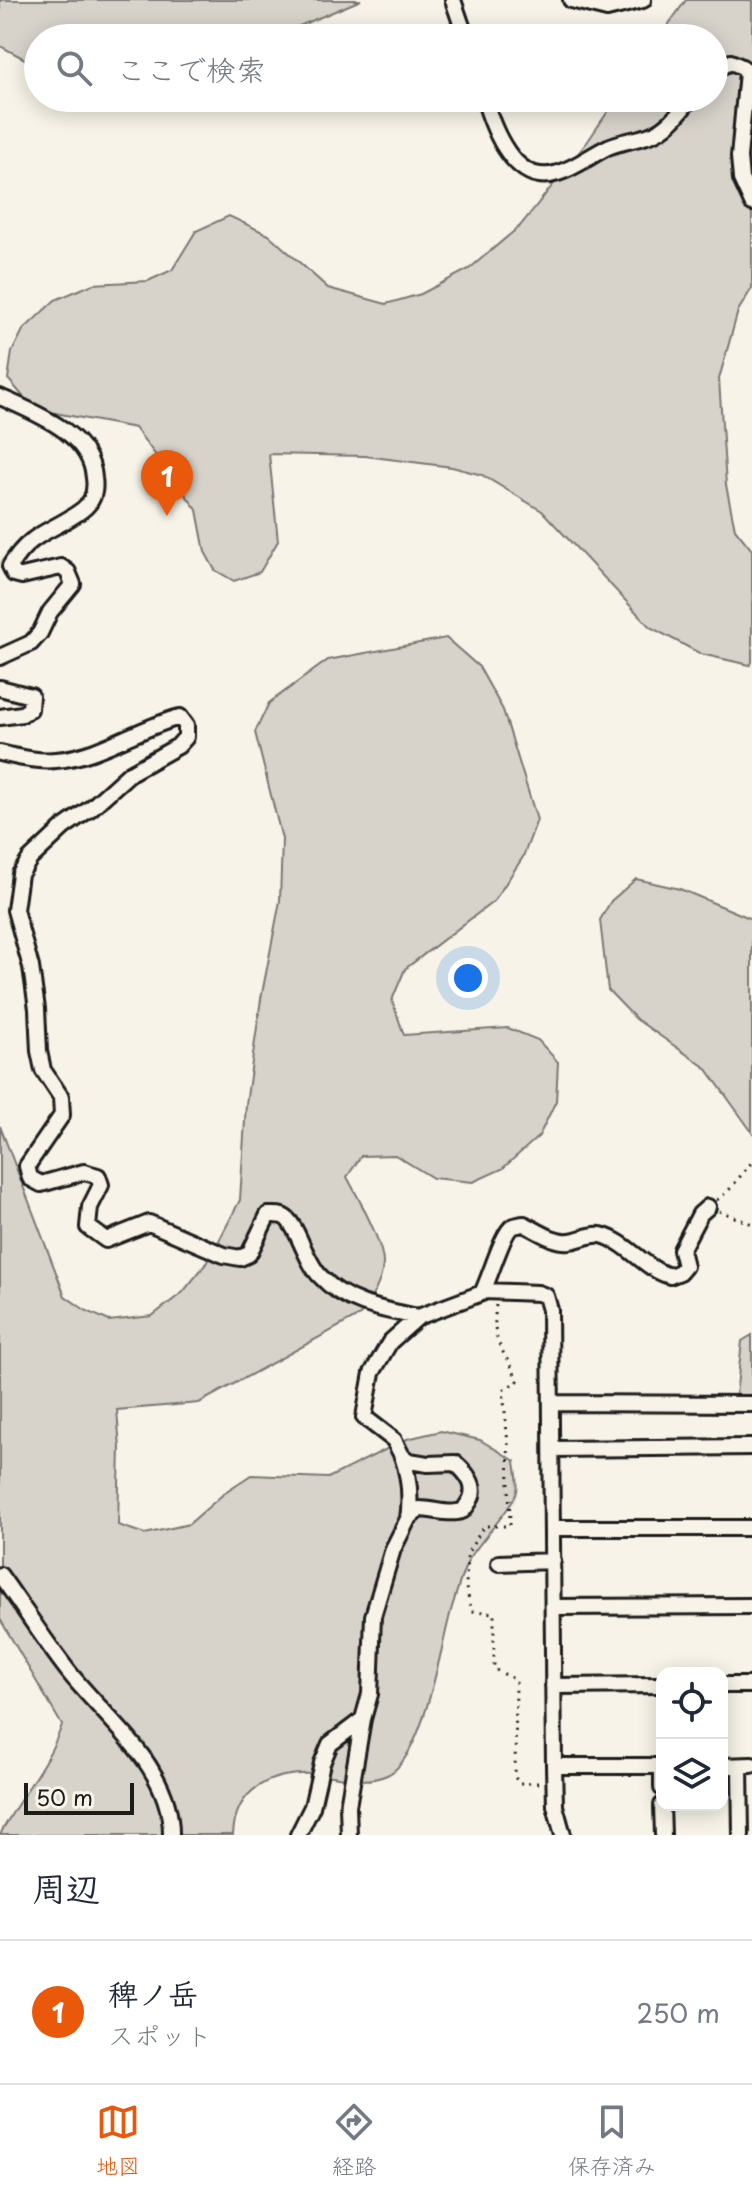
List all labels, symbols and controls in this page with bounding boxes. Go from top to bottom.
search box [24,24,728,112]
icon: search [52,46,96,90]
text: ここで検索 [116,46,266,91]
pin: 1 [141,450,193,516]
your location [448,958,488,998]
map controls [656,1667,728,1811]
button: locate [656,1667,728,1739]
button: layers [656,1739,728,1811]
scale bar [24,1779,134,1815]
text: 50 m [36,1780,93,1813]
text: 周辺 [32,1861,100,1913]
text: 稗ノ岳 [108,1970,198,2015]
text: 1 [52,1993,64,2032]
text: 250 m [636,1993,720,2032]
text: スポット [108,2015,212,2054]
tab: 地図 [96,2100,140,2181]
tab: 経路 [332,2100,376,2181]
tab: 保存済み [568,2100,656,2181]

